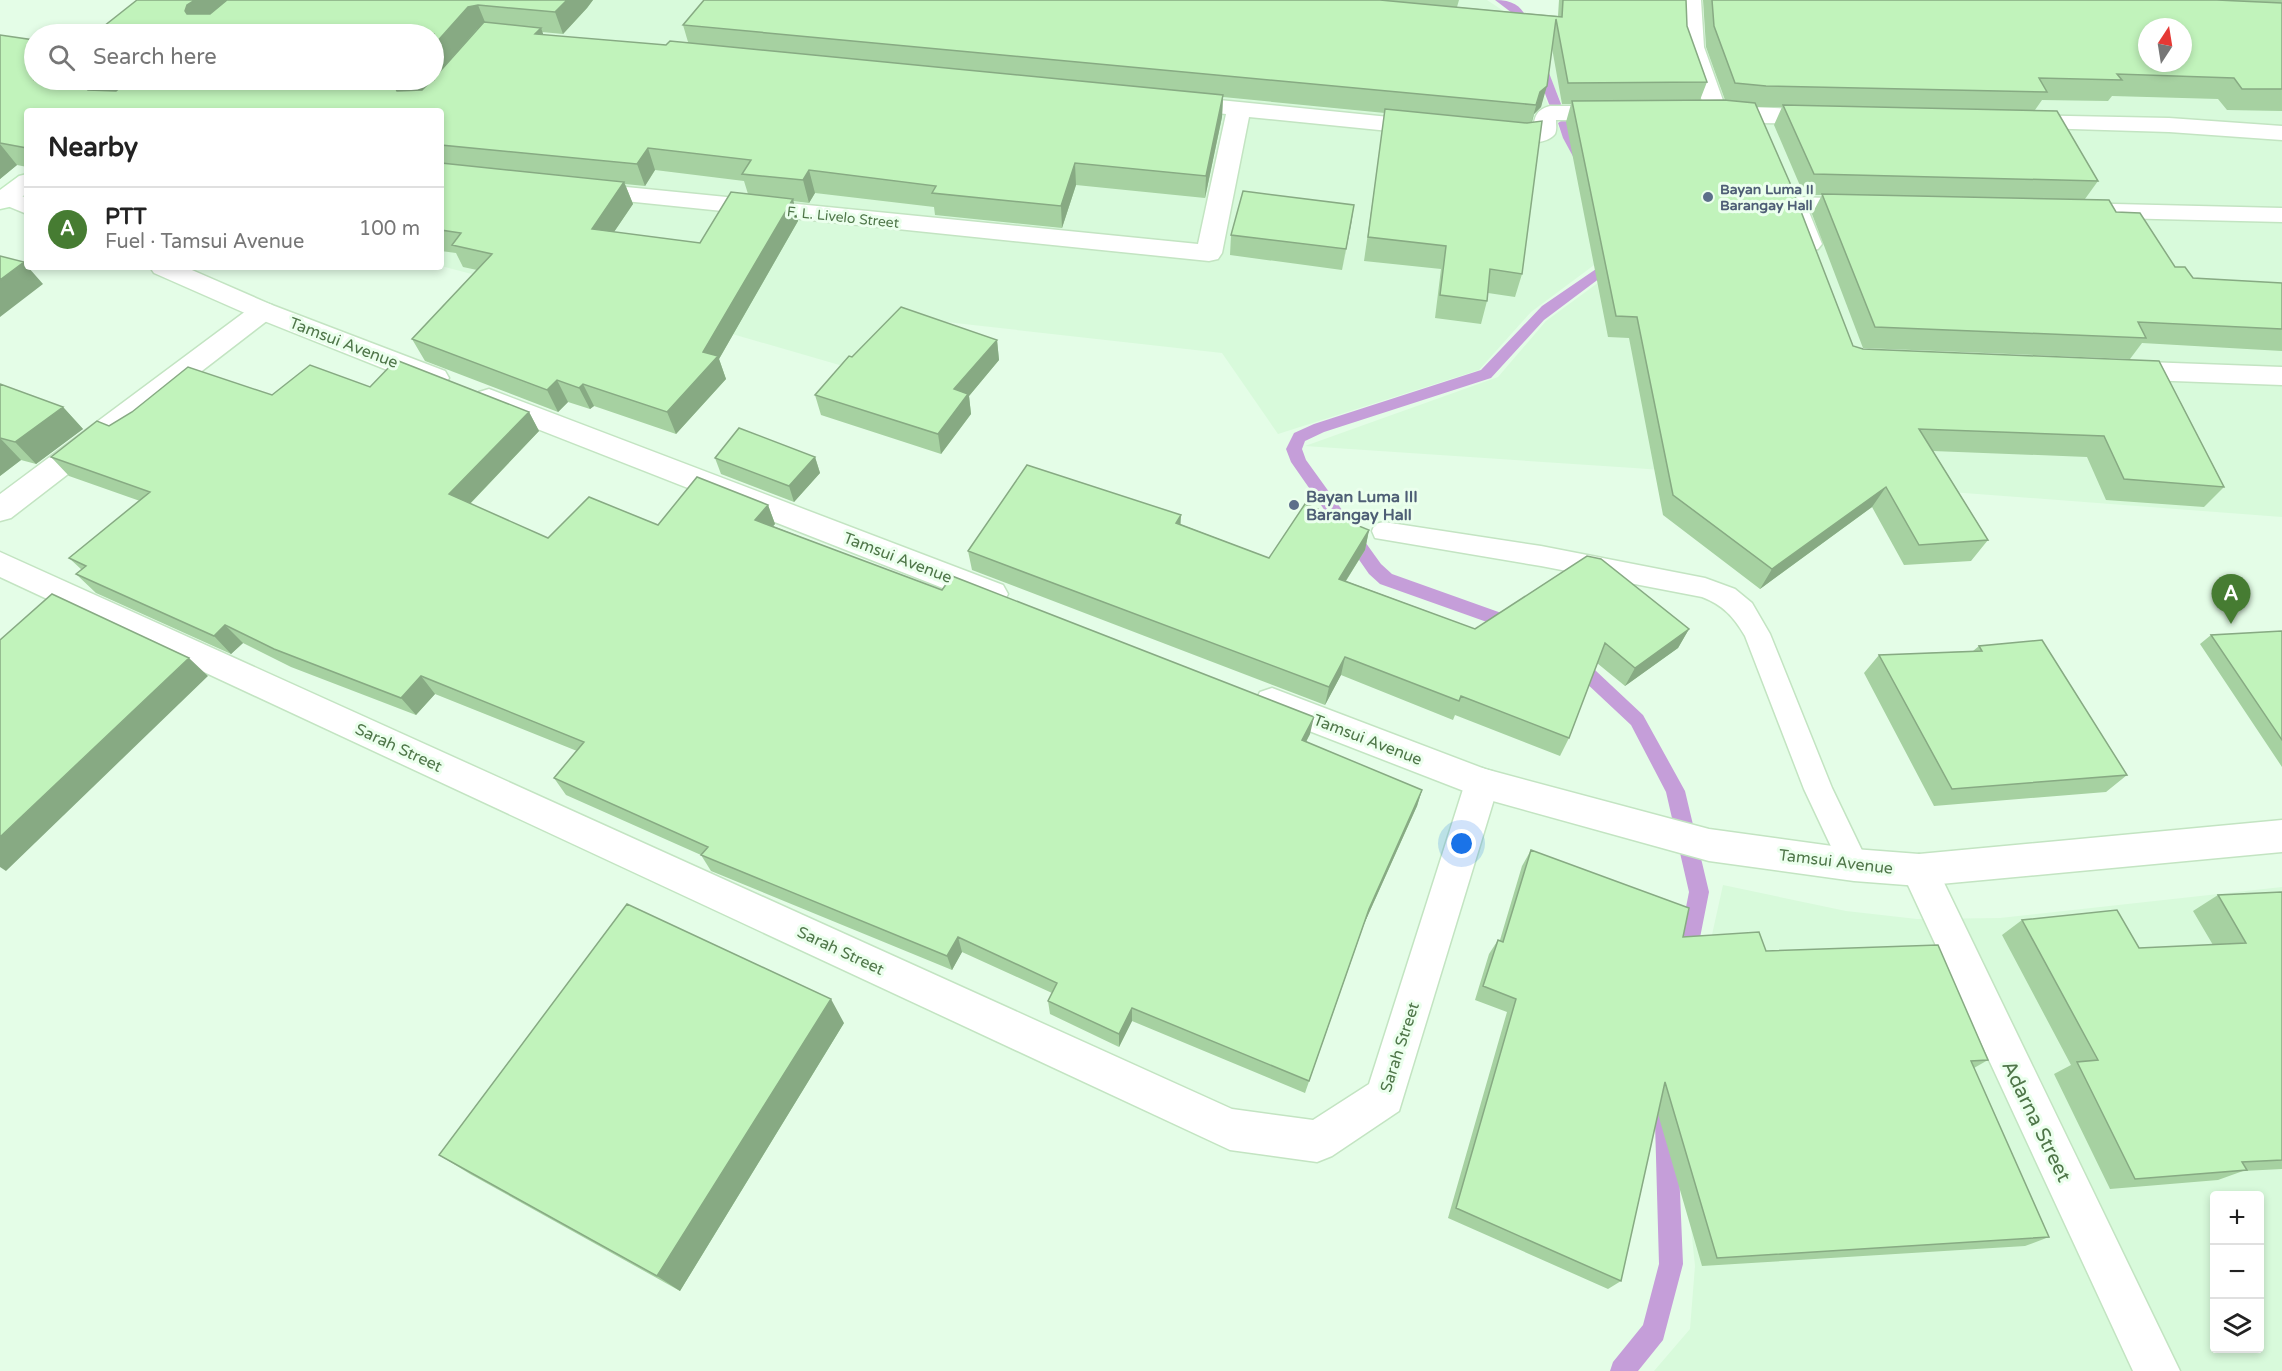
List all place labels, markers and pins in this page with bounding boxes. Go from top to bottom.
place label: Bayan Luma II Barangay Hall [1720,181,1814,214]
marker: Bayan Luma II Barangay Hall [1701,190,1715,204]
place label: Bayan Luma III Barangay Hall [1306,487,1418,525]
marker: Bayan Luma III Barangay Hall [1287,498,1301,512]
pin: A [2212,574,2250,624]

